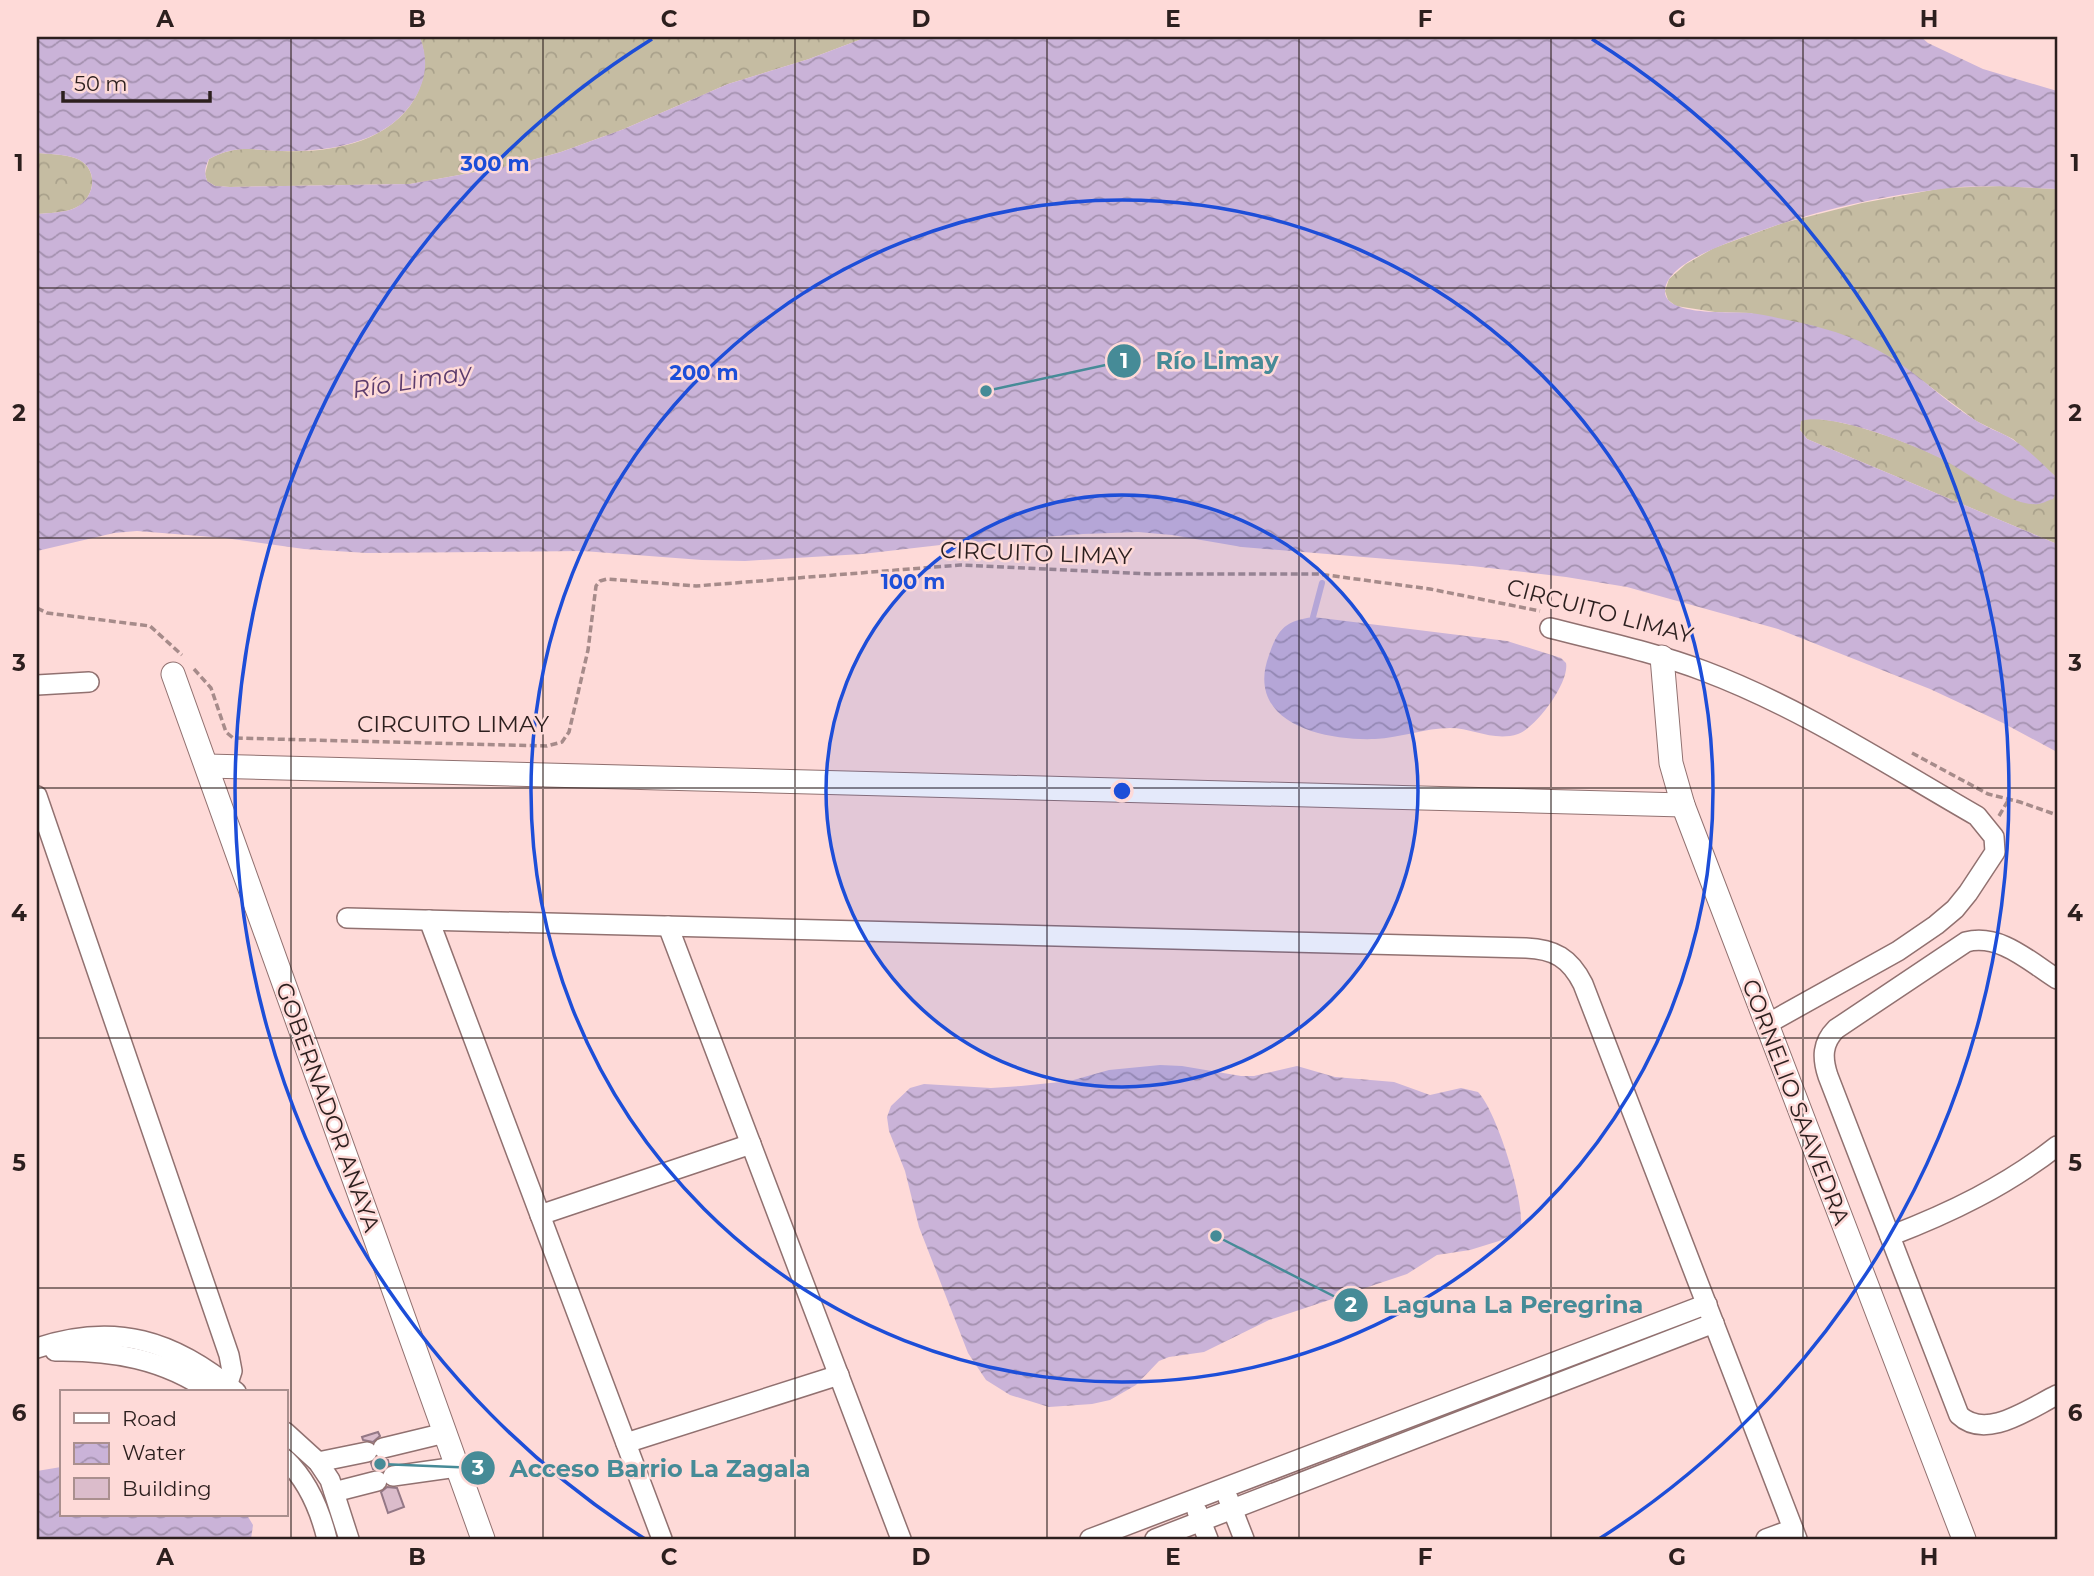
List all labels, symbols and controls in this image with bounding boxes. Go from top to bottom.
text: A [155,5,174,33]
text: B [408,5,426,33]
text: C [661,5,678,33]
text: D [912,5,931,33]
text: E [1165,5,1181,33]
text: F [1418,5,1433,33]
text: G [1668,5,1686,33]
text: H [1920,5,1938,33]
scale bar [63,60,210,104]
text: 50 m [74,71,128,96]
text: 1 [14,149,24,177]
text: 1 [2070,149,2080,177]
text: 300 m [460,151,529,176]
callout: Río Limay [1106,338,1293,383]
text: Río Limay [1155,346,1279,375]
text: 1 [1120,348,1128,373]
water label: Río Limay [350,356,476,404]
text: 200 m [670,360,738,385]
text: 2 [12,399,26,427]
text: 2 [2068,399,2082,427]
street label: CIRCUITO LIMAY [940,536,1133,570]
text: 100 m [881,569,945,594]
street label: CIRCUITO LIMAY [1504,573,1697,649]
text: 3 [11,649,26,677]
text: 3 [2067,649,2082,677]
street label: CIRCUITO LIMAY [357,710,549,738]
centre of rings [1110,779,1134,803]
text: 4 [11,899,27,927]
text: 4 [2067,899,2083,927]
street label: CORNELIO SAAVEDRA [1736,975,1856,1229]
street label: GOBERNADOR ANAYA [270,979,386,1236]
text: 5 [12,1149,26,1177]
text: 5 [2068,1149,2082,1177]
callout: Laguna La Peregrina [1333,1282,1657,1327]
text: Laguna La Peregrina [1383,1290,1643,1319]
text: 2 [1345,1292,1357,1317]
legend [60,1390,287,1516]
text: 6 [12,1399,27,1427]
text: 6 [2068,1399,2083,1427]
text: Road [122,1406,177,1431]
text: Water [122,1440,186,1465]
callout: Acceso Barrio La Zagala [461,1446,825,1491]
text: Acceso Barrio La Zagala [508,1454,811,1483]
text: 3 [471,1455,484,1480]
text: Building [122,1476,212,1501]
text: A [155,1543,174,1571]
text: B [408,1543,426,1571]
text: C [661,1543,678,1571]
text: D [912,1543,931,1571]
text: E [1165,1543,1181,1571]
text: F [1418,1543,1433,1571]
text: G [1668,1543,1686,1571]
text: H [1920,1543,1938,1571]

